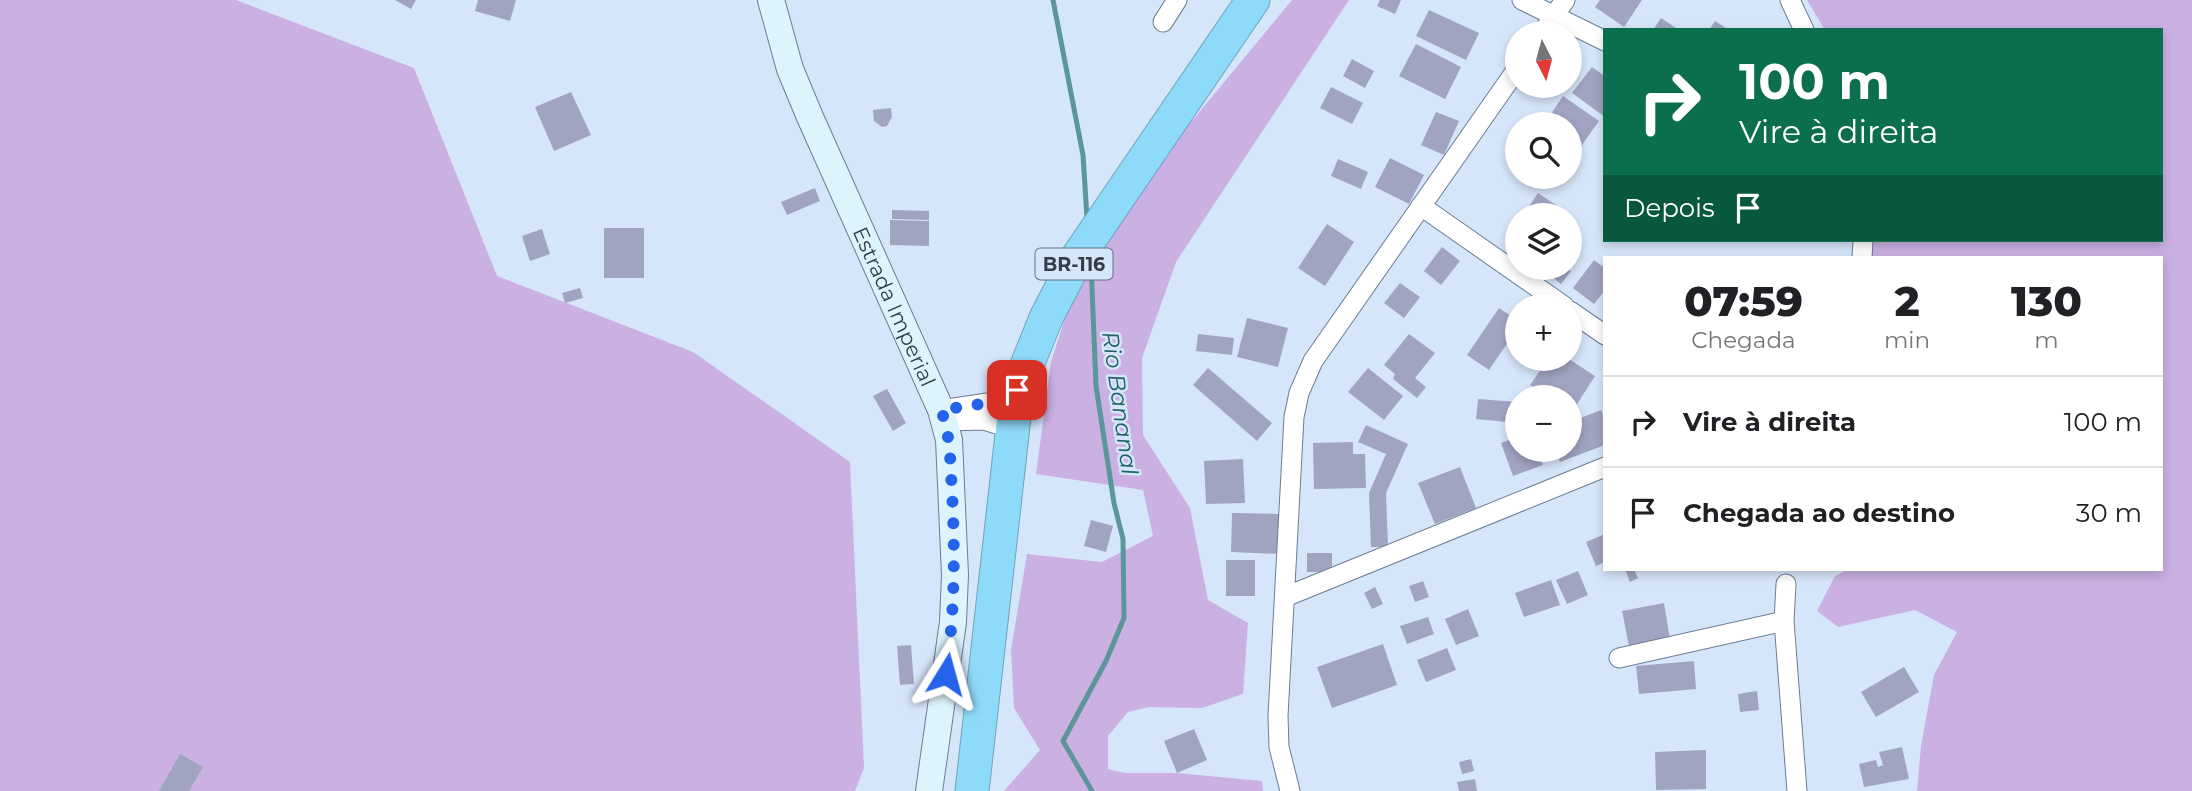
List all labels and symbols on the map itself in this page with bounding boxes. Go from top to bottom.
north arrow [1505,21,1582,98]
street label: Estrada Imperial [848,223,941,390]
road number: BR-116 [1036,248,1112,280]
water label: Rio Bananal [1096,329,1144,477]
pin [987,360,1047,420]
position arrow [909,637,983,711]

